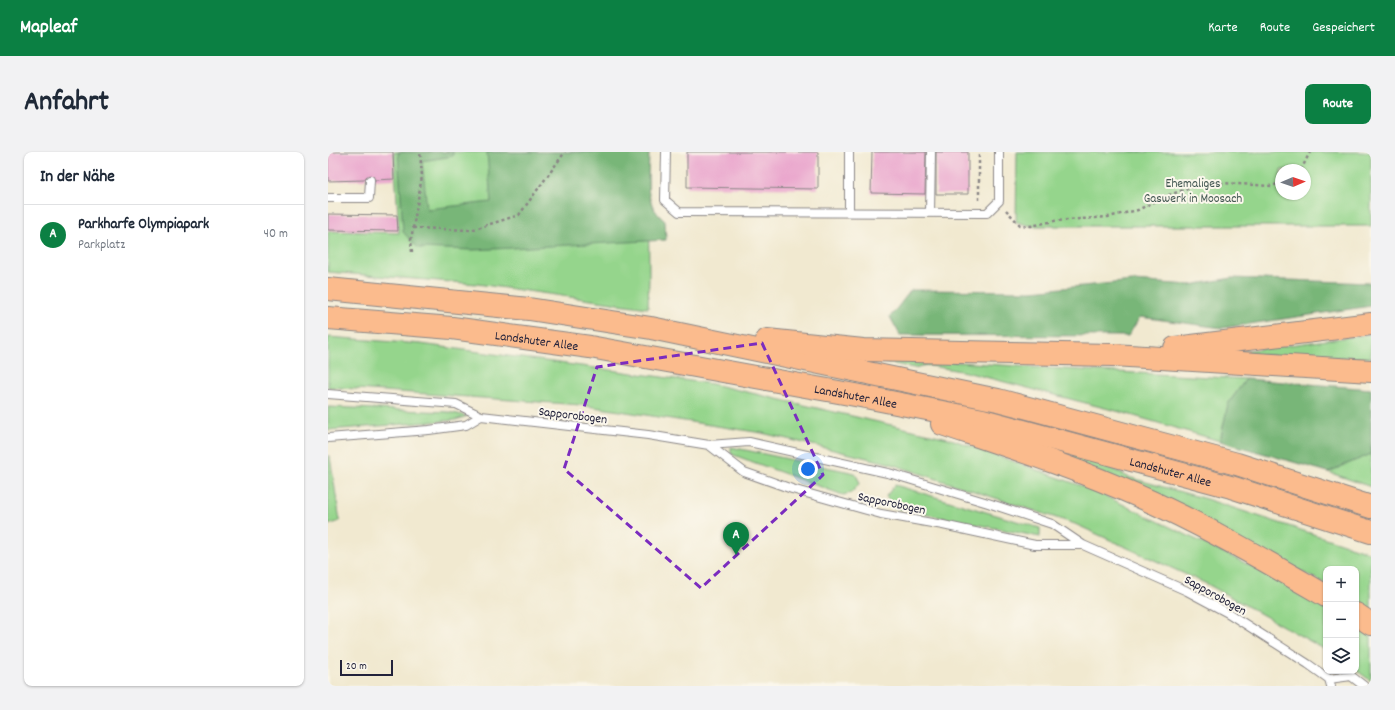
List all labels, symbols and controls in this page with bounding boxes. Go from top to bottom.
text: Mapleaf [20,15,77,42]
text: Karte [1208,18,1238,38]
text: Route [1260,18,1290,38]
text: Gespeichert [1312,18,1375,38]
text: Anfahrt [24,84,109,124]
button: Route [1305,84,1371,124]
north arrow [1275,164,1311,200]
text: In der Nähe [40,166,115,190]
park label: Ehemaliges Gaswerk in Moosach [1144,175,1242,209]
text: Parkharfe Olympiapark [78,214,209,236]
text: A [49,225,57,244]
text: 40 m [264,225,288,244]
text: Parkplatz [78,236,125,255]
street label: Landshuter Allee [494,327,580,357]
street label: Landshuter Allee [813,381,899,415]
street label: Sapporobogen [537,403,608,430]
street label: Landshuter Allee [1127,453,1213,493]
your location [798,459,818,479]
street label: Sapporobogen [856,488,927,521]
pin: A [723,522,749,555]
map controls [1323,566,1359,674]
button: + [1323,566,1359,602]
street label: Sapporobogen [1180,571,1250,621]
button: − [1323,602,1359,638]
button: layers [1323,638,1359,674]
scale bar [340,658,393,677]
text: 20 m [346,659,367,675]

